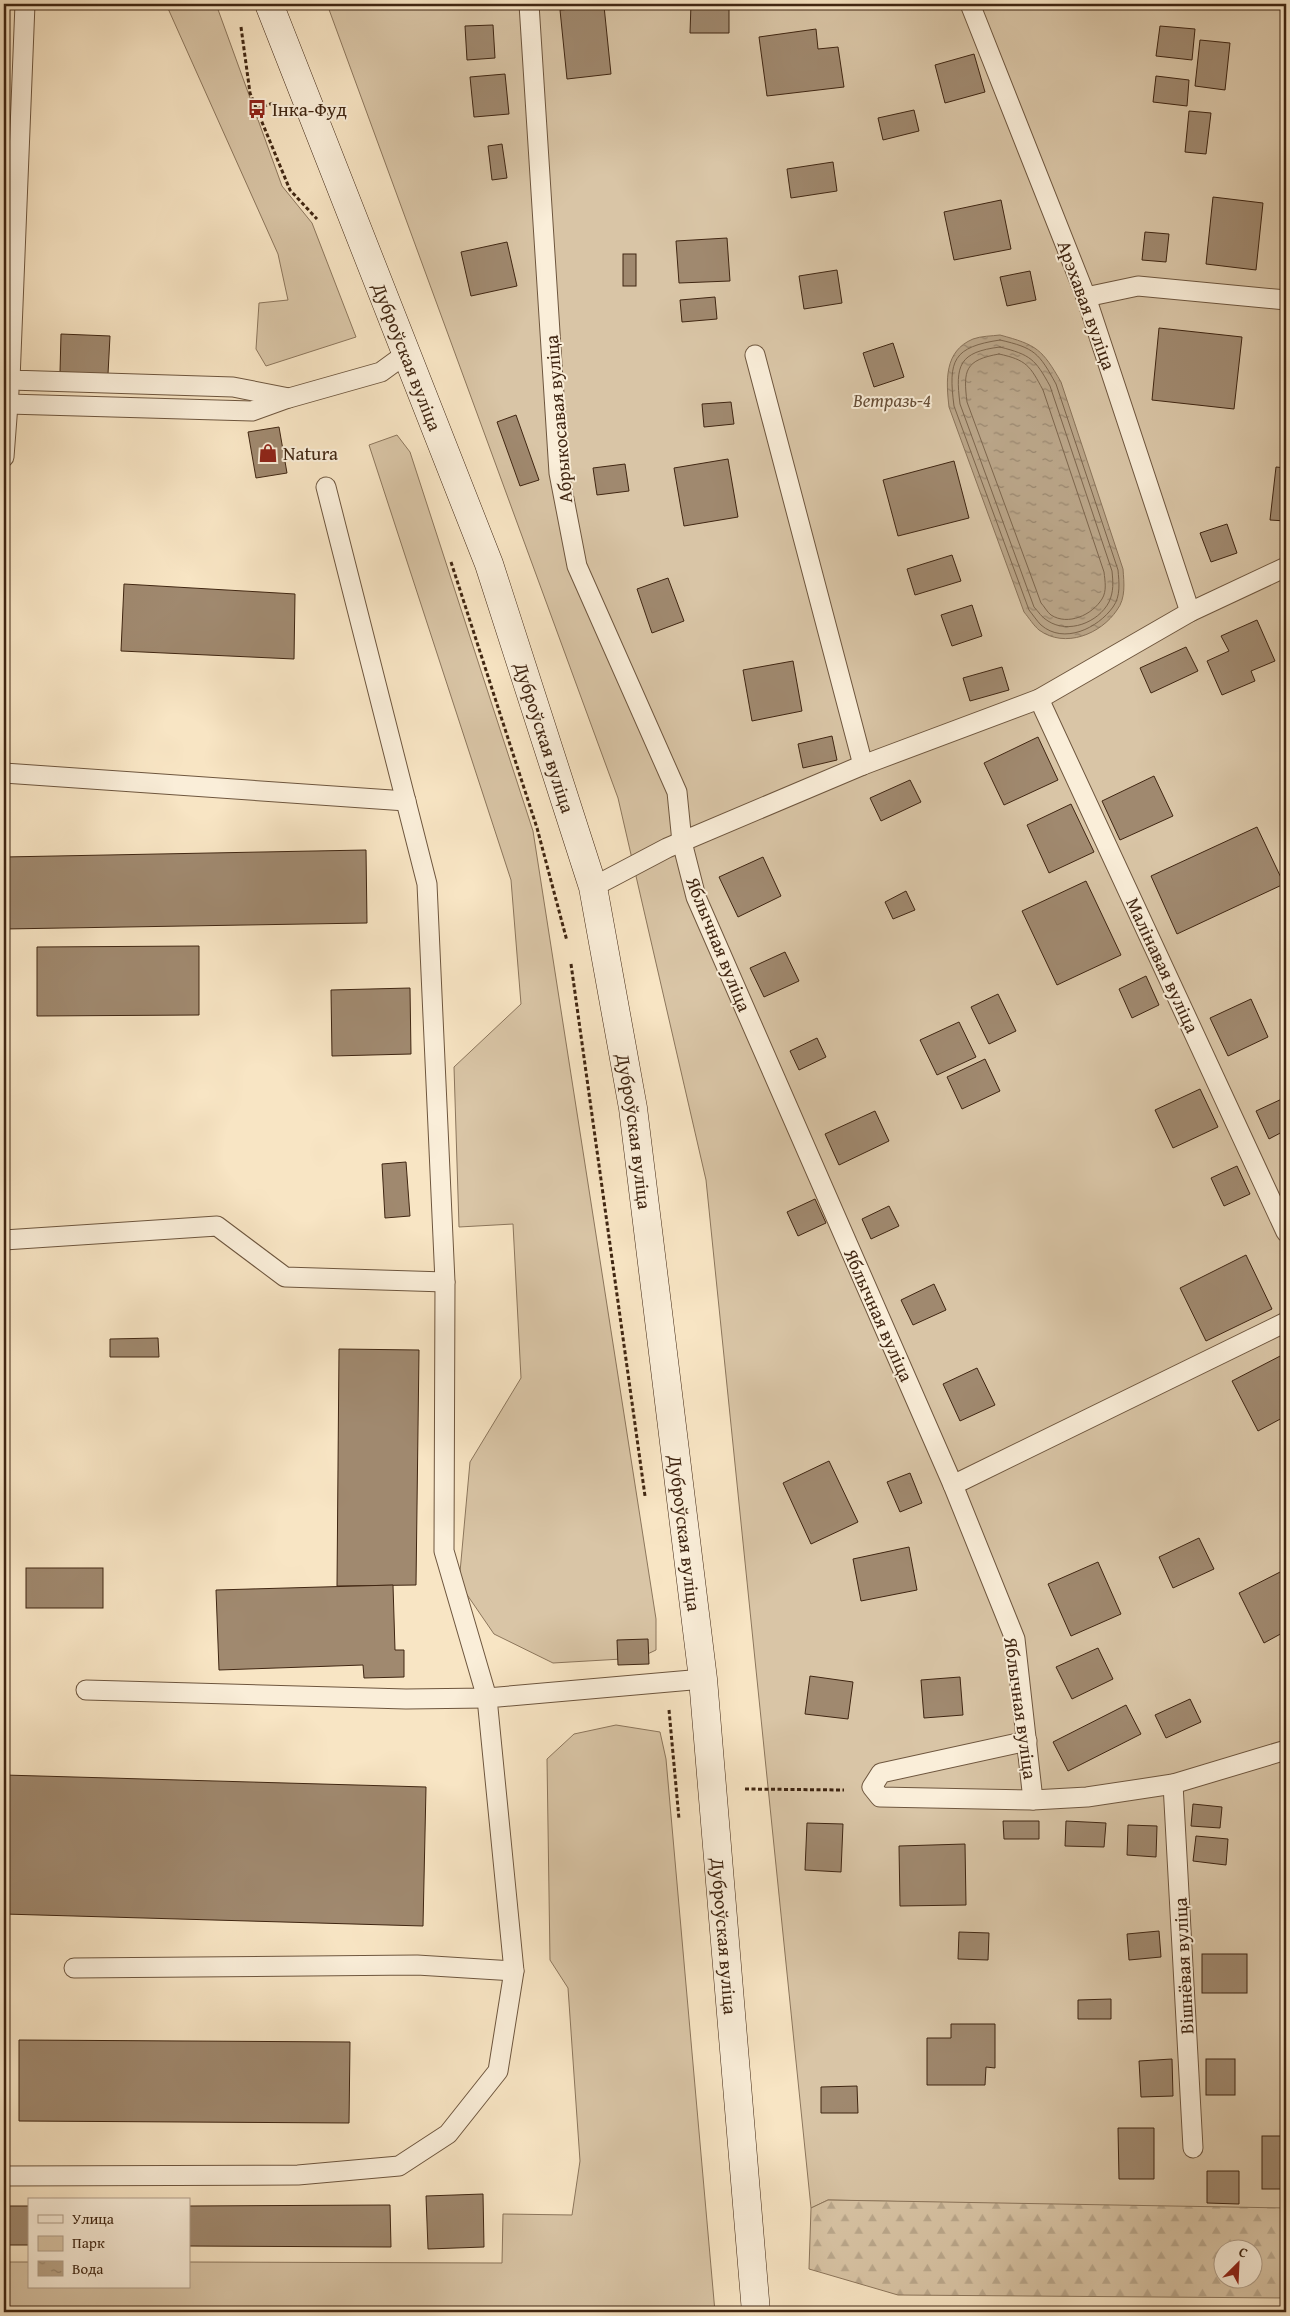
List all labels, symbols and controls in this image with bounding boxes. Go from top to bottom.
place label: Інка-Фуд [272,95,347,123]
bus stop icon: Інка-Фуд [246,98,268,120]
street label: Арэхавая вуліца [1051,236,1123,374]
street label: Дуброўская вуліца [365,278,449,435]
street label: Абрыкосавая вуліца [537,334,579,504]
park label: Ветразь-4 [852,386,931,414]
place label: Natura [283,439,338,467]
shop icon: Natura [257,442,279,464]
street label: Дуброўская вуліца [507,658,582,817]
street label: Яблычная вуліца [679,871,759,1016]
street label: Малінавая вуліца [1119,893,1207,1037]
street label: Дуброўская вуліца [609,1050,659,1211]
street label: Яблычная вуліца [837,1243,921,1386]
street label: Дуброўская вуліца [662,1453,709,1613]
street label: Яблычная вуліца [997,1634,1045,1781]
street label: Дуброўская вуліца [704,1856,745,2016]
street label: Вішнёвая вуліца [1165,1897,1201,2035]
legend [28,2198,190,2288]
text: Улица [72,2208,115,2229]
text: Парк [72,2232,105,2253]
north arrow [1212,2238,1262,2288]
text: С [1236,2241,1251,2263]
text: Вода [72,2258,104,2279]

